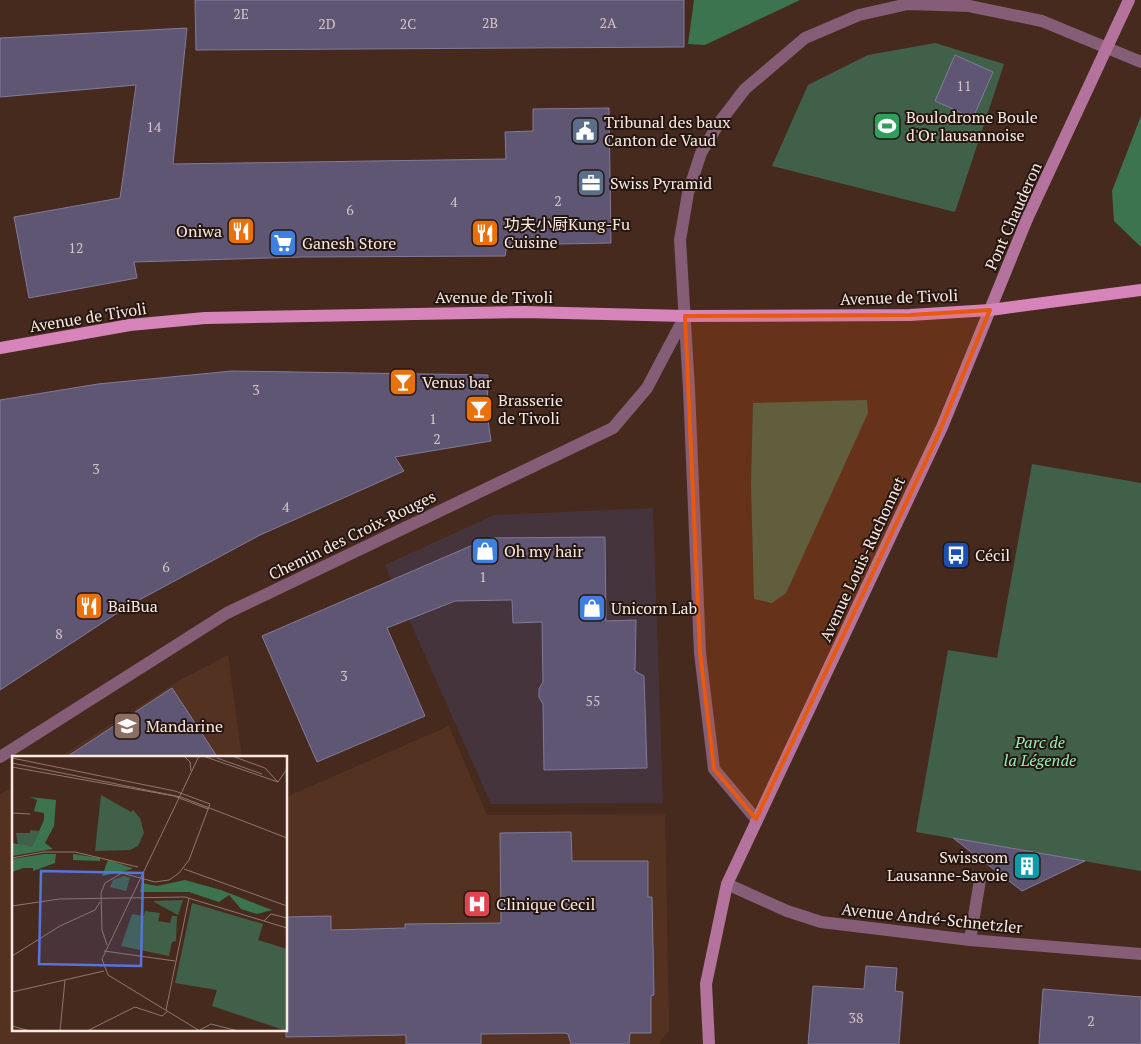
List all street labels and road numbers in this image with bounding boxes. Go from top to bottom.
street label: Pont Chauderon [979,158,1047,273]
street label: Avenue de Tivoli [840,284,959,310]
street label: Avenue de Tivoli [435,286,553,308]
street label: Avenue de Tivoli [28,297,148,337]
street label: Avenue Louis-Ruchonnet [814,473,910,645]
street label: Chemin des Croix-Rouges [265,485,439,585]
street label: Avenue André-Schnetzler [840,898,1024,939]

